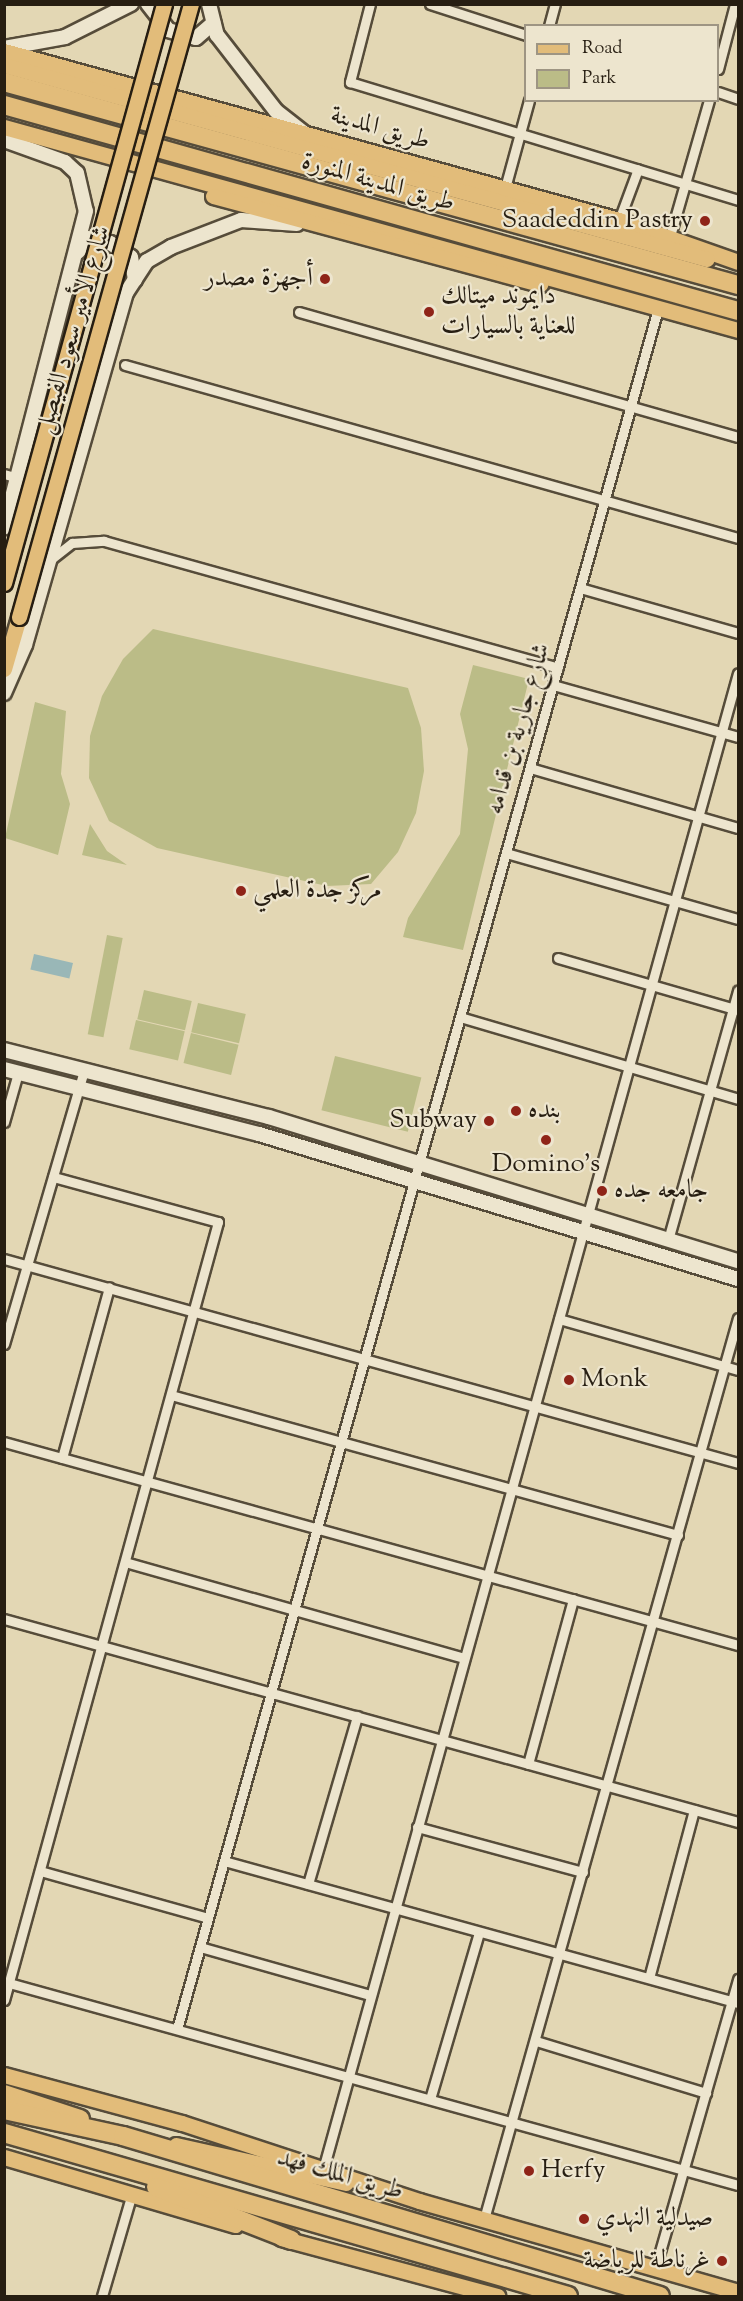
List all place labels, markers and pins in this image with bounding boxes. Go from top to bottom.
place label: Saadeddin Pastry [502,205,693,237]
marker: Saadeddin Pastry [698,214,712,228]
place label: أجهزة مصدر [204,263,313,295]
marker: أجهزة مصدر [318,272,332,286]
place label: دايموند ميتالك للعناية بالسيارات [441,281,576,342]
marker: دايموند ميتالك للعناية بالسيارات [422,305,436,319]
place label: مركز جدة العلمي [253,875,382,907]
marker: مركز جدة العلمي [234,884,248,898]
place label: بنده [528,1095,561,1127]
marker: بنده [509,1104,523,1118]
place label: Subway [389,1105,477,1137]
marker: Subway [482,1114,496,1128]
marker: Domino's [539,1133,553,1147]
place label: Domino's [492,1149,600,1181]
place label: جامعه جده [614,1175,708,1207]
marker: جامعه جده [595,1184,609,1198]
place label: Monk [581,1364,648,1396]
marker: Monk [562,1373,576,1387]
place label: Herfy [541,2155,605,2187]
marker: Herfy [522,2164,536,2178]
place label: صيدلية النهدي [596,2203,713,2235]
marker: صيدلية النهدي [577,2212,591,2226]
place label: غرناطة للرياضة [583,2245,710,2277]
marker: غرناطة للرياضة [715,2254,729,2268]

